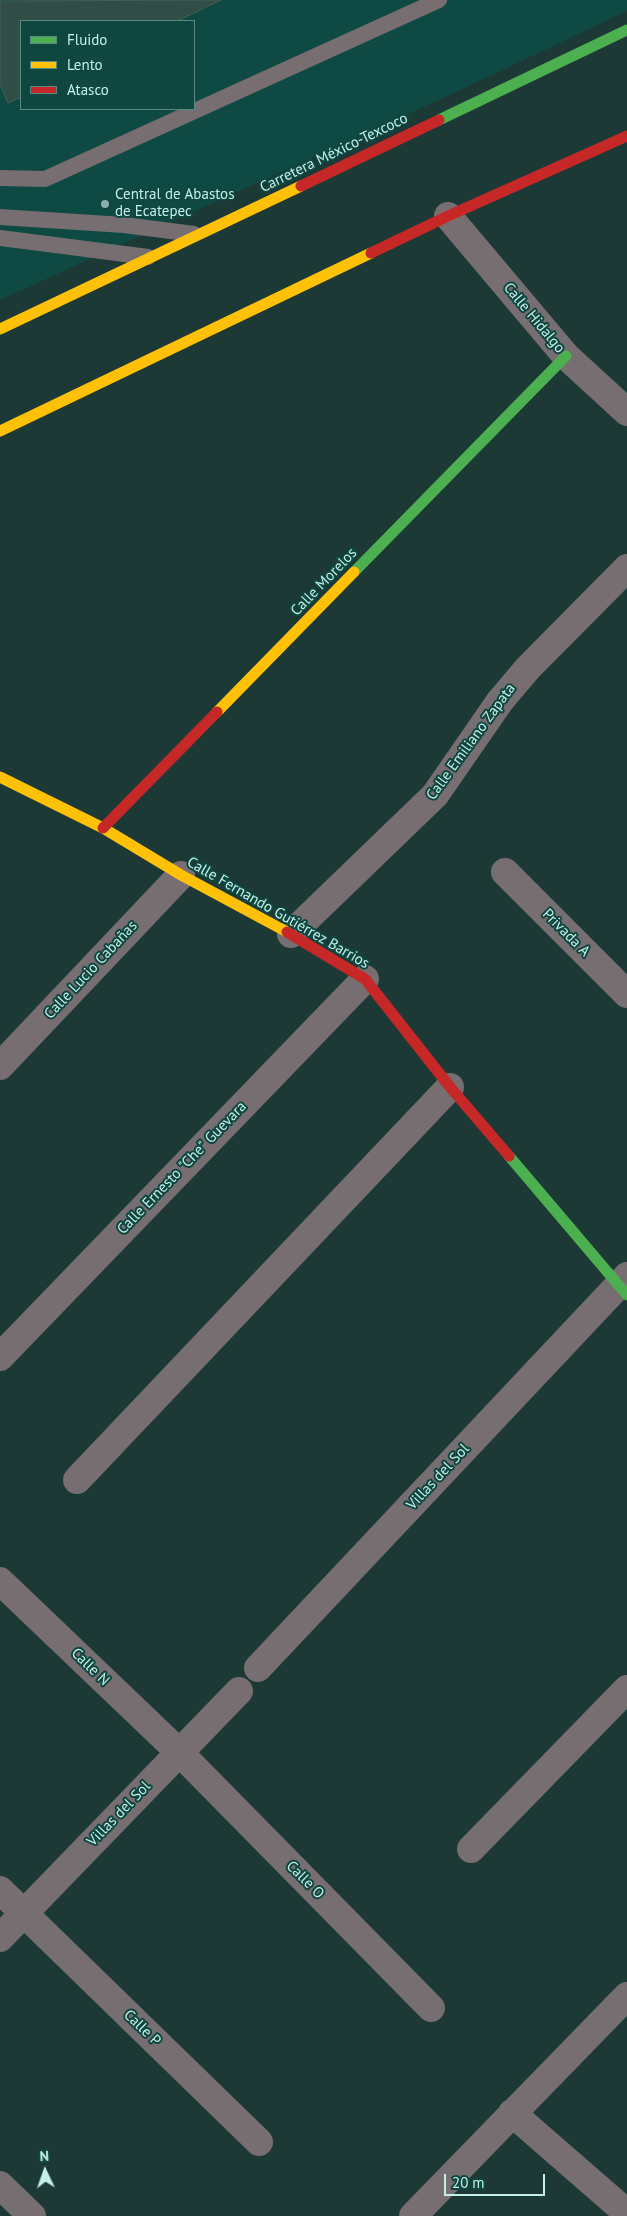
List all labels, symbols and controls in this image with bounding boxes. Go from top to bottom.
legend [20,20,195,110]
text: Fluido [67,30,107,49]
text: Lento [67,55,103,74]
text: Atasco [67,80,109,99]
street label: Carretera México-Texcoco [257,109,411,197]
place label: Central de Abastos de Ecatepec [115,186,234,221]
marker: Central de Abastos de Ecatepec [99,198,111,210]
street label: Calle Hidalgo [499,279,569,357]
street label: Calle Morelos [287,544,361,620]
street label: Calle Emiliano Zapata [423,680,519,804]
street label: Calle Fernando Gutiérrez Barrios [184,853,372,973]
street label: Privada A [538,905,594,961]
street label: Calle Lucio Cabañas [41,917,141,1023]
street label: Calle Ernesto "Che" Guevara [114,1098,250,1238]
street label: Villas del Sol [403,1440,473,1514]
street label: Calle N [67,1644,113,1690]
street label: Villas del Sol [84,1778,154,1850]
street label: Calle O [282,1857,328,1903]
street label: Calle P [120,2006,164,2050]
north arrow [20,2146,70,2196]
text: N [39,2147,49,2165]
scale bar [447,2164,548,2196]
text: 20 m [452,2173,485,2192]

